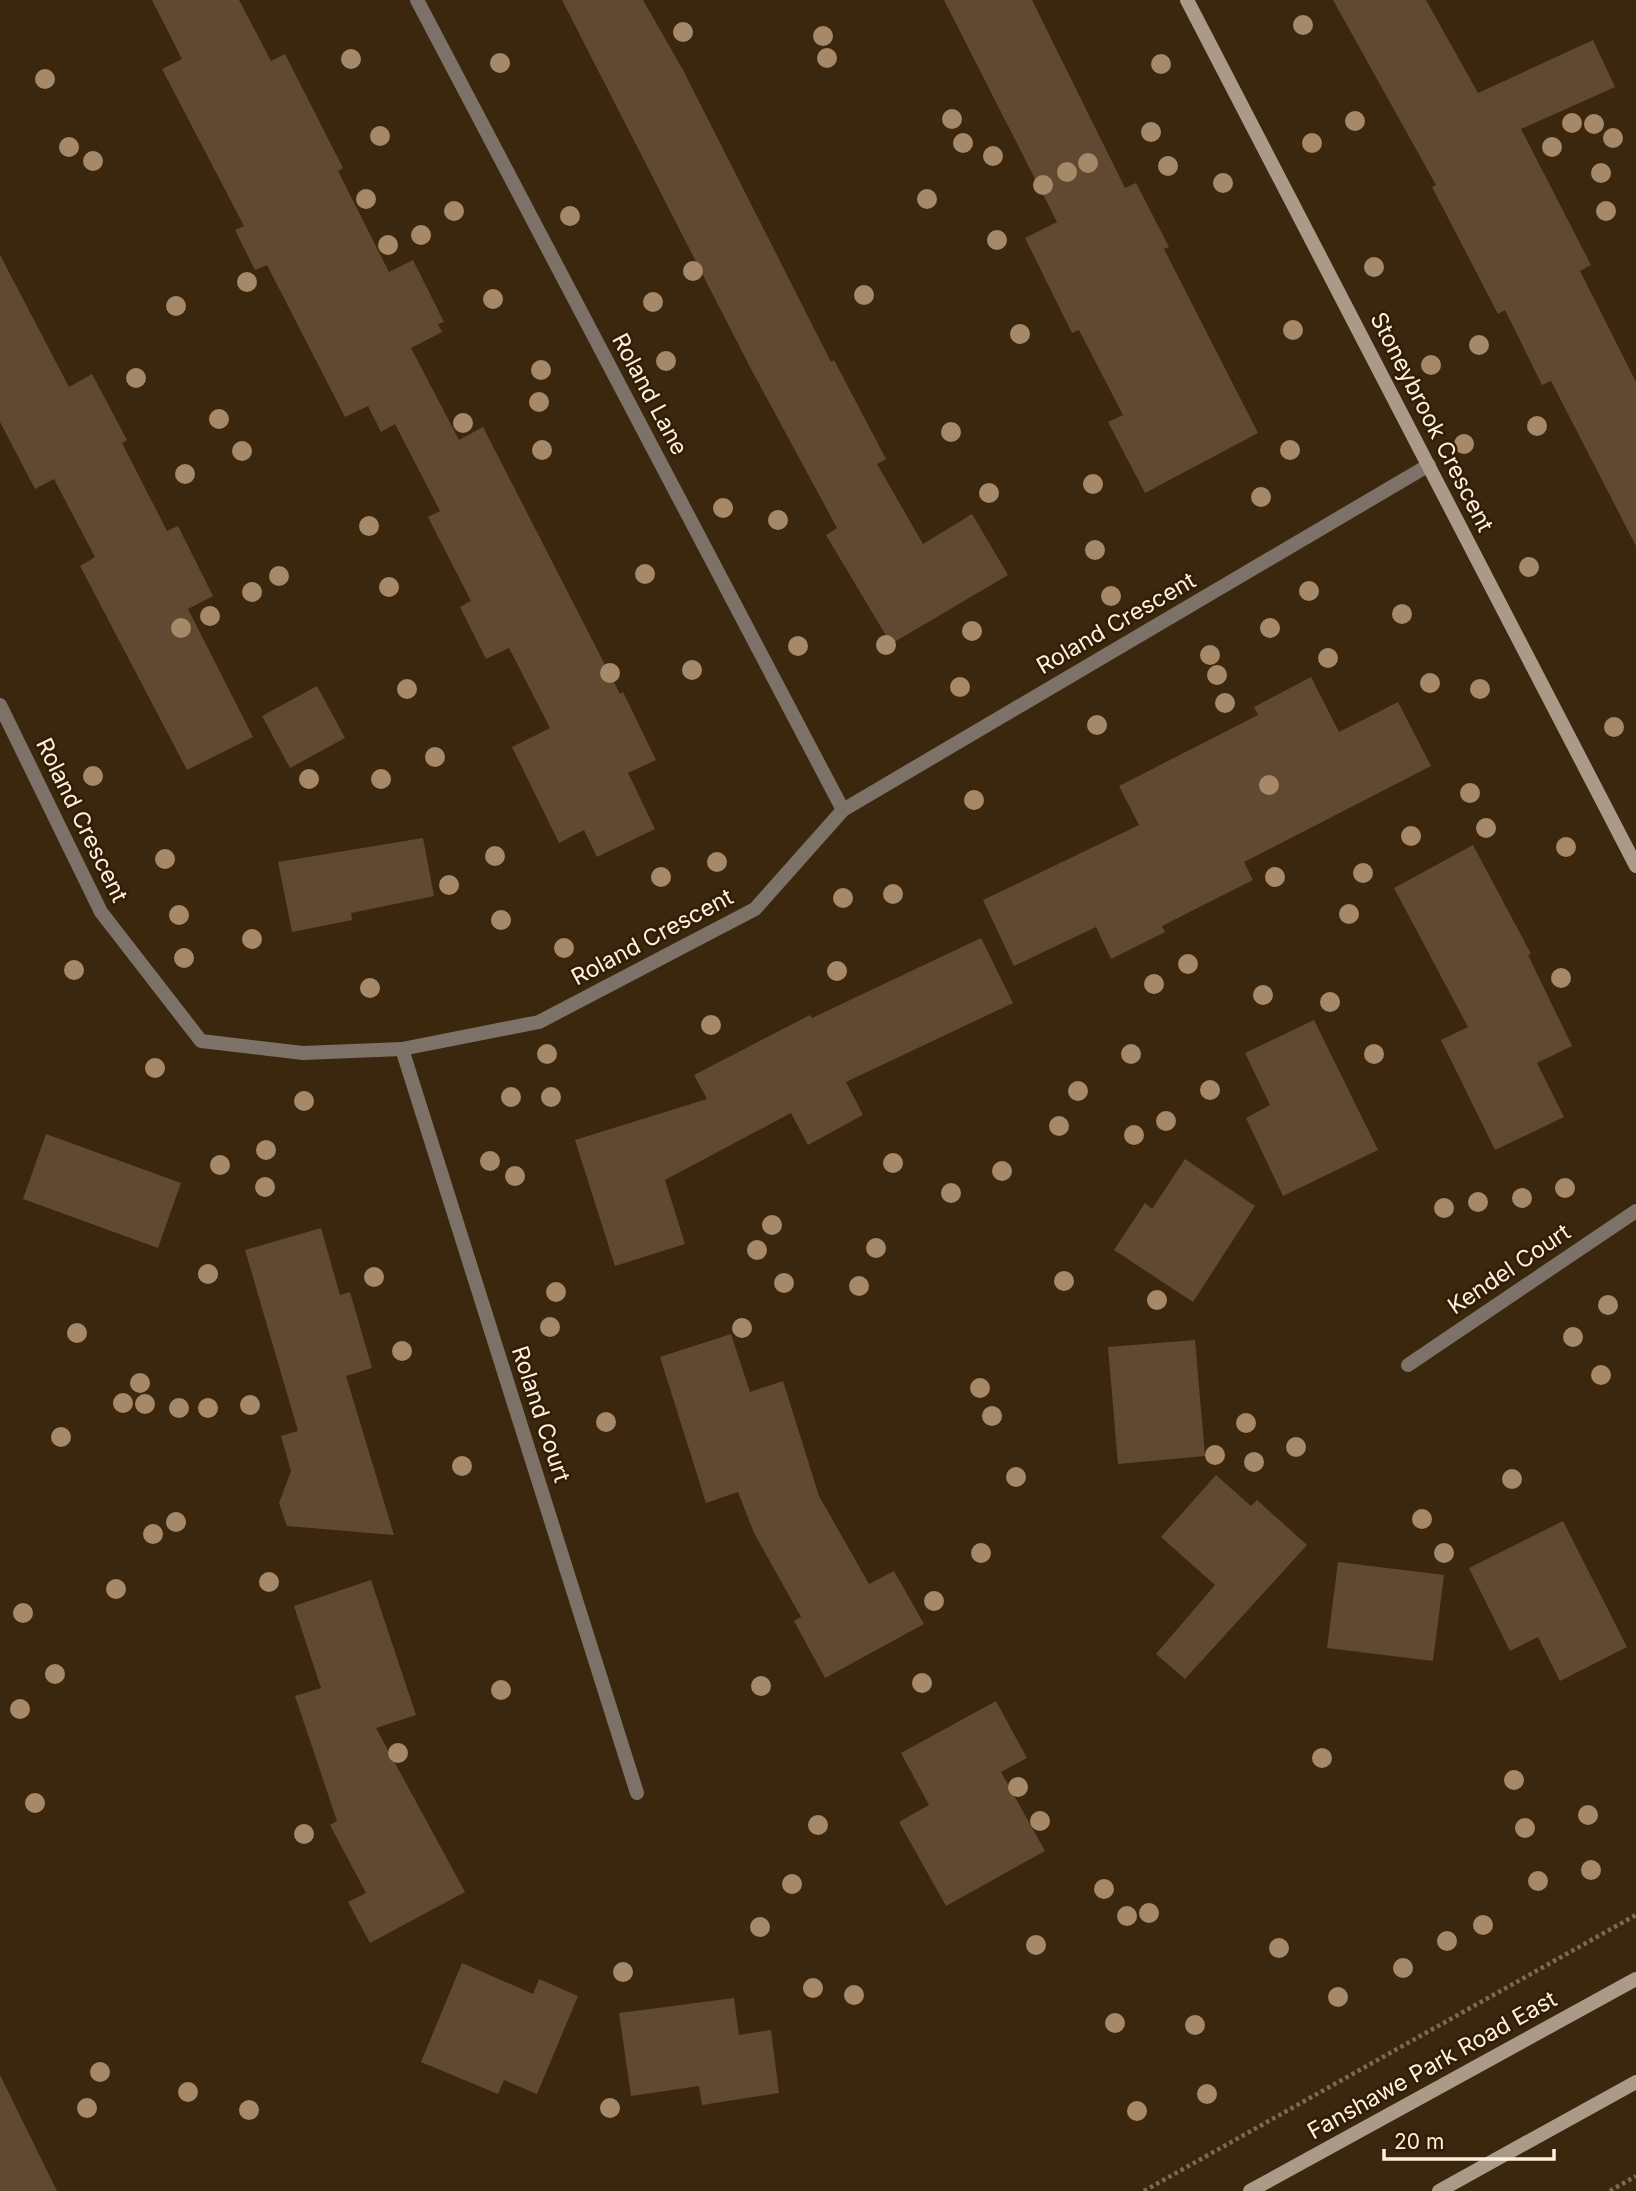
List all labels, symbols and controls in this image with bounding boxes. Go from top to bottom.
street label: Stoneybrook Crescent [1364,307,1500,537]
street label: Roland Lane [606,328,694,460]
street label: Roland Crescent [1031,566,1201,680]
street label: Roland Crescent [30,733,134,907]
street label: Roland Crescent [566,882,738,991]
street label: Kendel Court [1442,1217,1576,1320]
street label: Roland Court [506,1342,576,1486]
street label: Fanshawe Park Road East [1303,1985,1562,2145]
scale bar [1384,2118,1554,2162]
text: 20 m [1394,2129,1444,2154]

